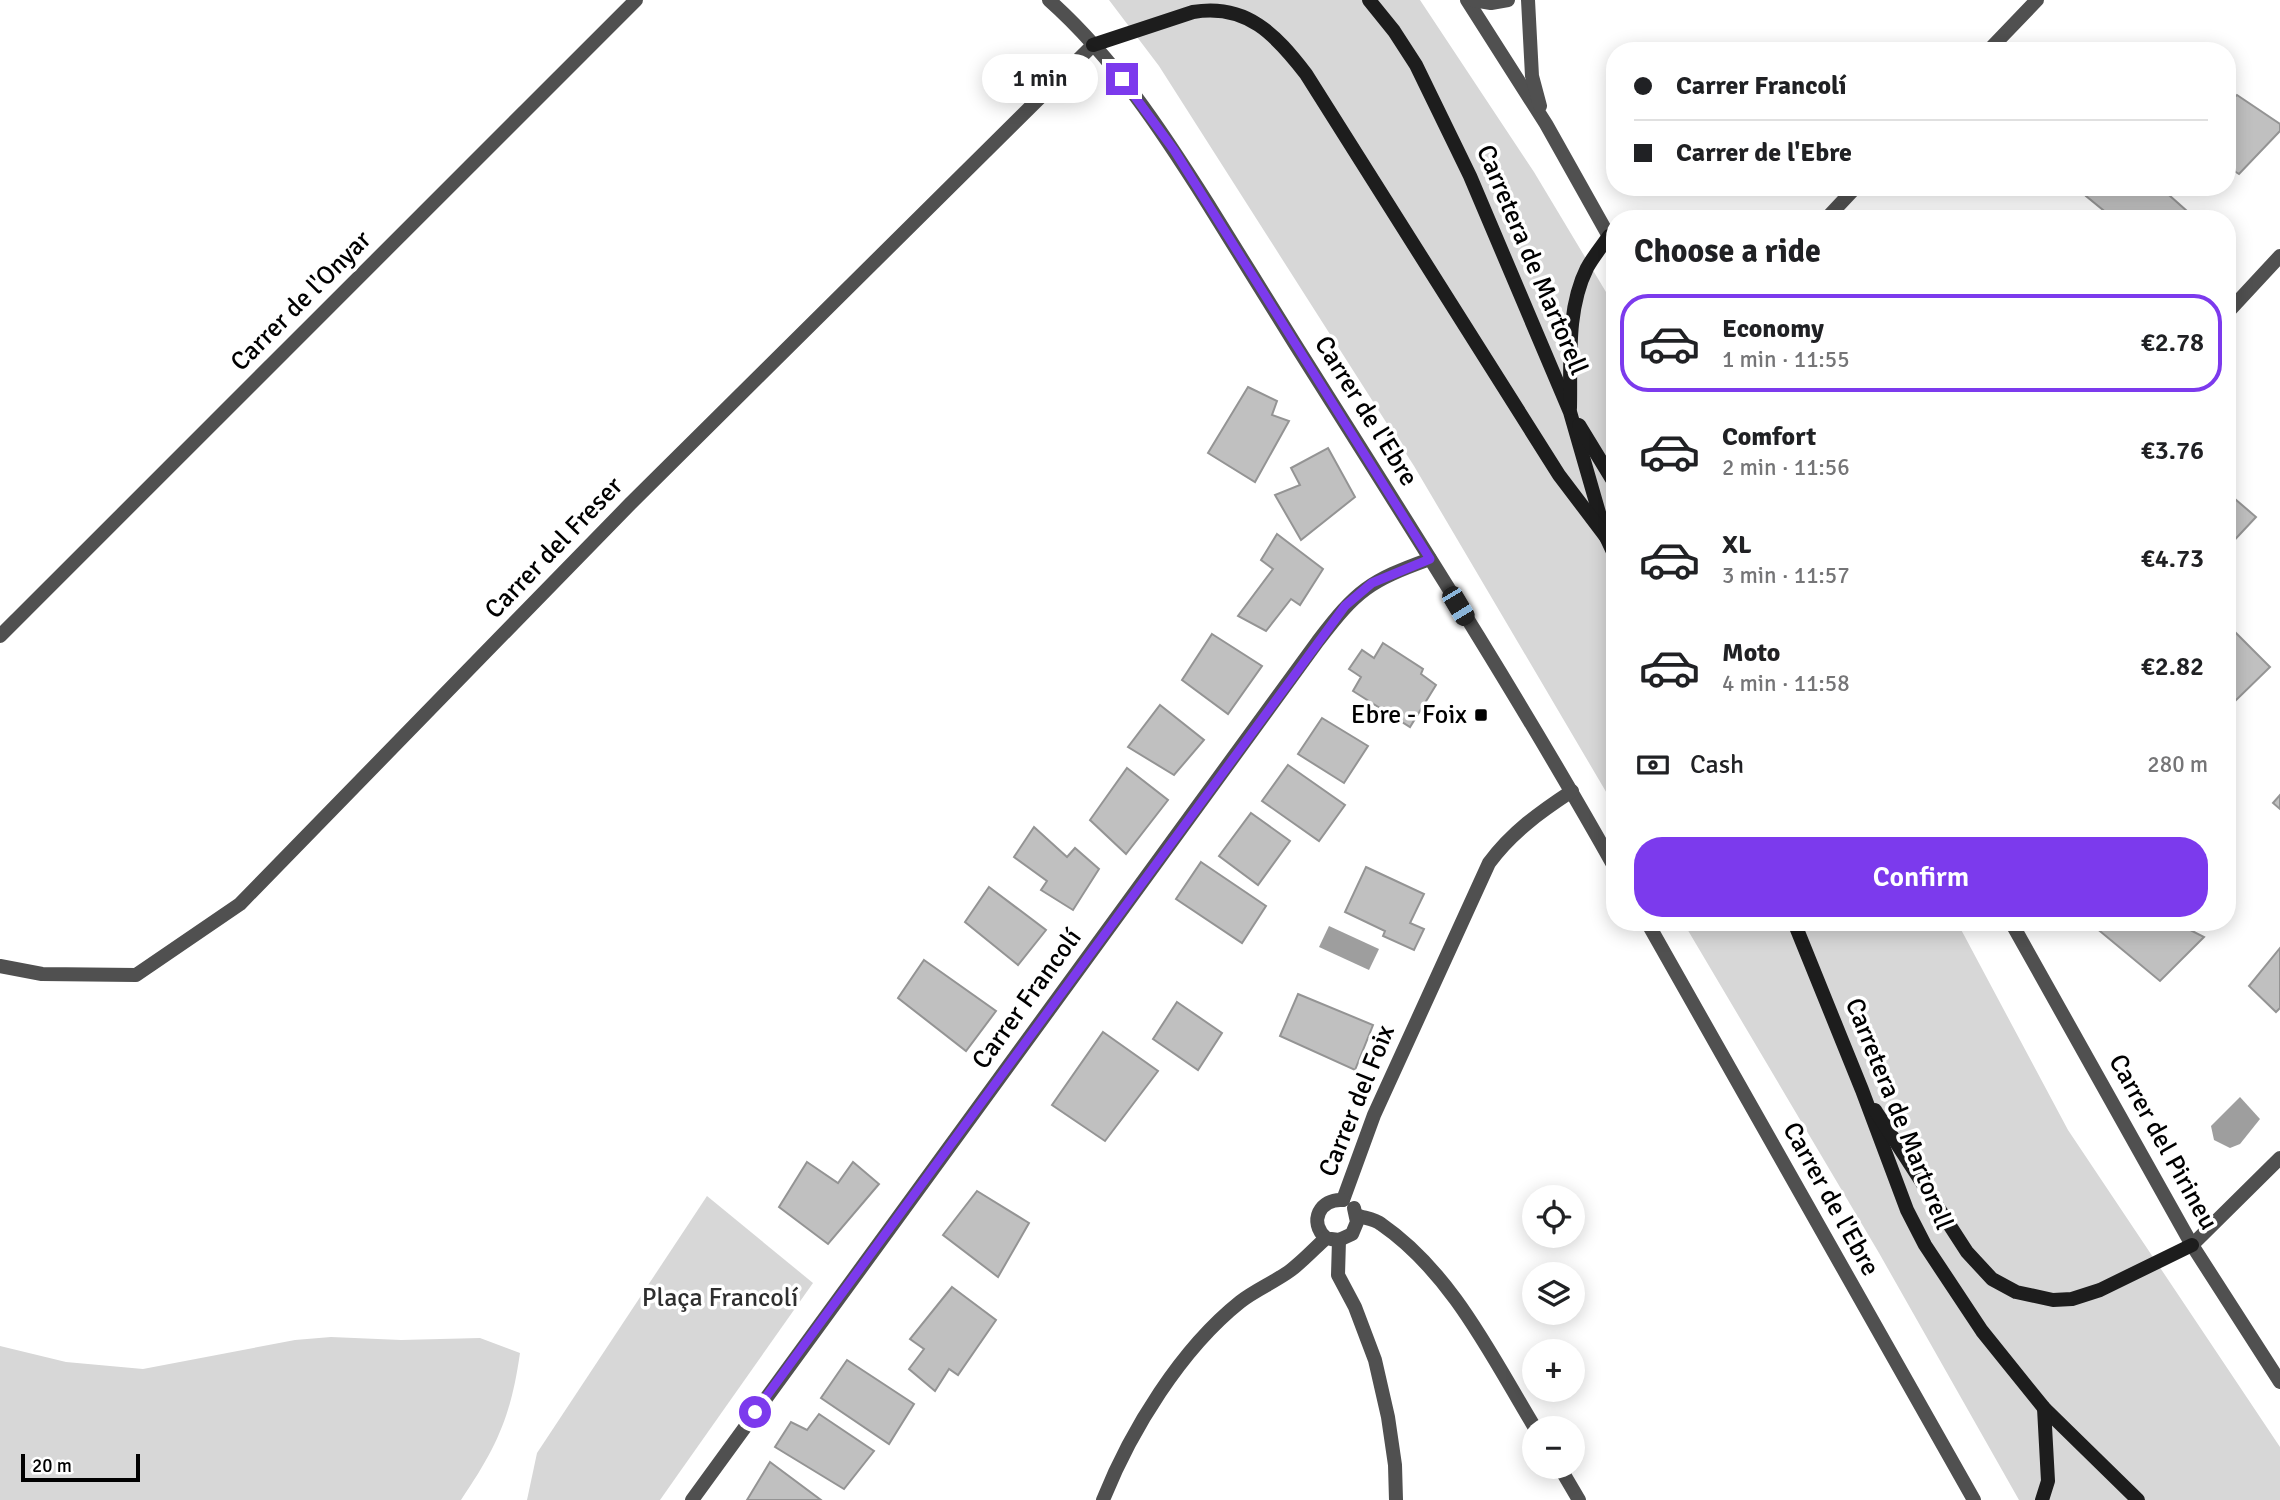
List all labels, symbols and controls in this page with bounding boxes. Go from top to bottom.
callout: 1 min [982,55,1098,104]
route end [1106,63,1138,95]
text: 1 min [1012,64,1068,93]
text: Carrer Francolí [1676,70,1847,102]
text: Carrer de l'Ebre [1676,137,1852,169]
street label: Carretera de Martorell [1469,140,1595,380]
street label: Carrer de l'Onyar [224,224,378,378]
text: Choose a ride [1634,232,1821,271]
icon: car [1638,312,1701,375]
text: Economy [1722,313,1824,345]
text: €2.78 [2141,327,2204,359]
street label: Carrer de l'Ebre [1307,330,1425,492]
text: 1 min · 11:55 [1722,345,1850,374]
icon: car [1638,420,1701,483]
text: Comfort [1722,421,1816,453]
text: €3.76 [2141,435,2204,467]
text: 2 min · 11:56 [1722,453,1850,482]
street label: Carrer del Freser [478,470,630,626]
icon: car [1638,528,1701,591]
text: XL [1722,529,1752,561]
text: €4.73 [2141,543,2204,575]
text: 3 min · 11:57 [1722,561,1850,590]
car [1439,583,1478,629]
icon: car [1638,636,1701,699]
text: Moto [1722,637,1780,669]
text: €2.82 [2141,651,2204,683]
text: 4 min · 11:58 [1722,669,1850,698]
place label: Ebre - Foix [1351,699,1467,731]
marker: Ebre - Foix [1473,707,1489,723]
icon: cash [1634,746,1672,784]
text: Cash [1690,749,1744,781]
text: 280 m [2147,750,2208,779]
button: Confirm [1634,837,2208,917]
street label: Carrer Francolí [965,923,1089,1075]
street label: Carretera de Martorell [1838,994,1960,1234]
street label: Carrer del Foix [1312,1020,1402,1182]
street label: Carrer del Pirineu [2101,1048,2225,1236]
street label: Carrer de l'Ebre [1776,1117,1886,1281]
map controls [1522,1185,1585,1479]
button: locate [1522,1185,1585,1248]
button: layers [1522,1262,1585,1325]
park label: Plaça Francolí [642,1282,798,1314]
button: + [1522,1339,1585,1402]
route start [739,1396,771,1428]
button: − [1522,1416,1585,1479]
scale bar [21,1451,140,1483]
text: 20 m [32,1454,72,1478]

